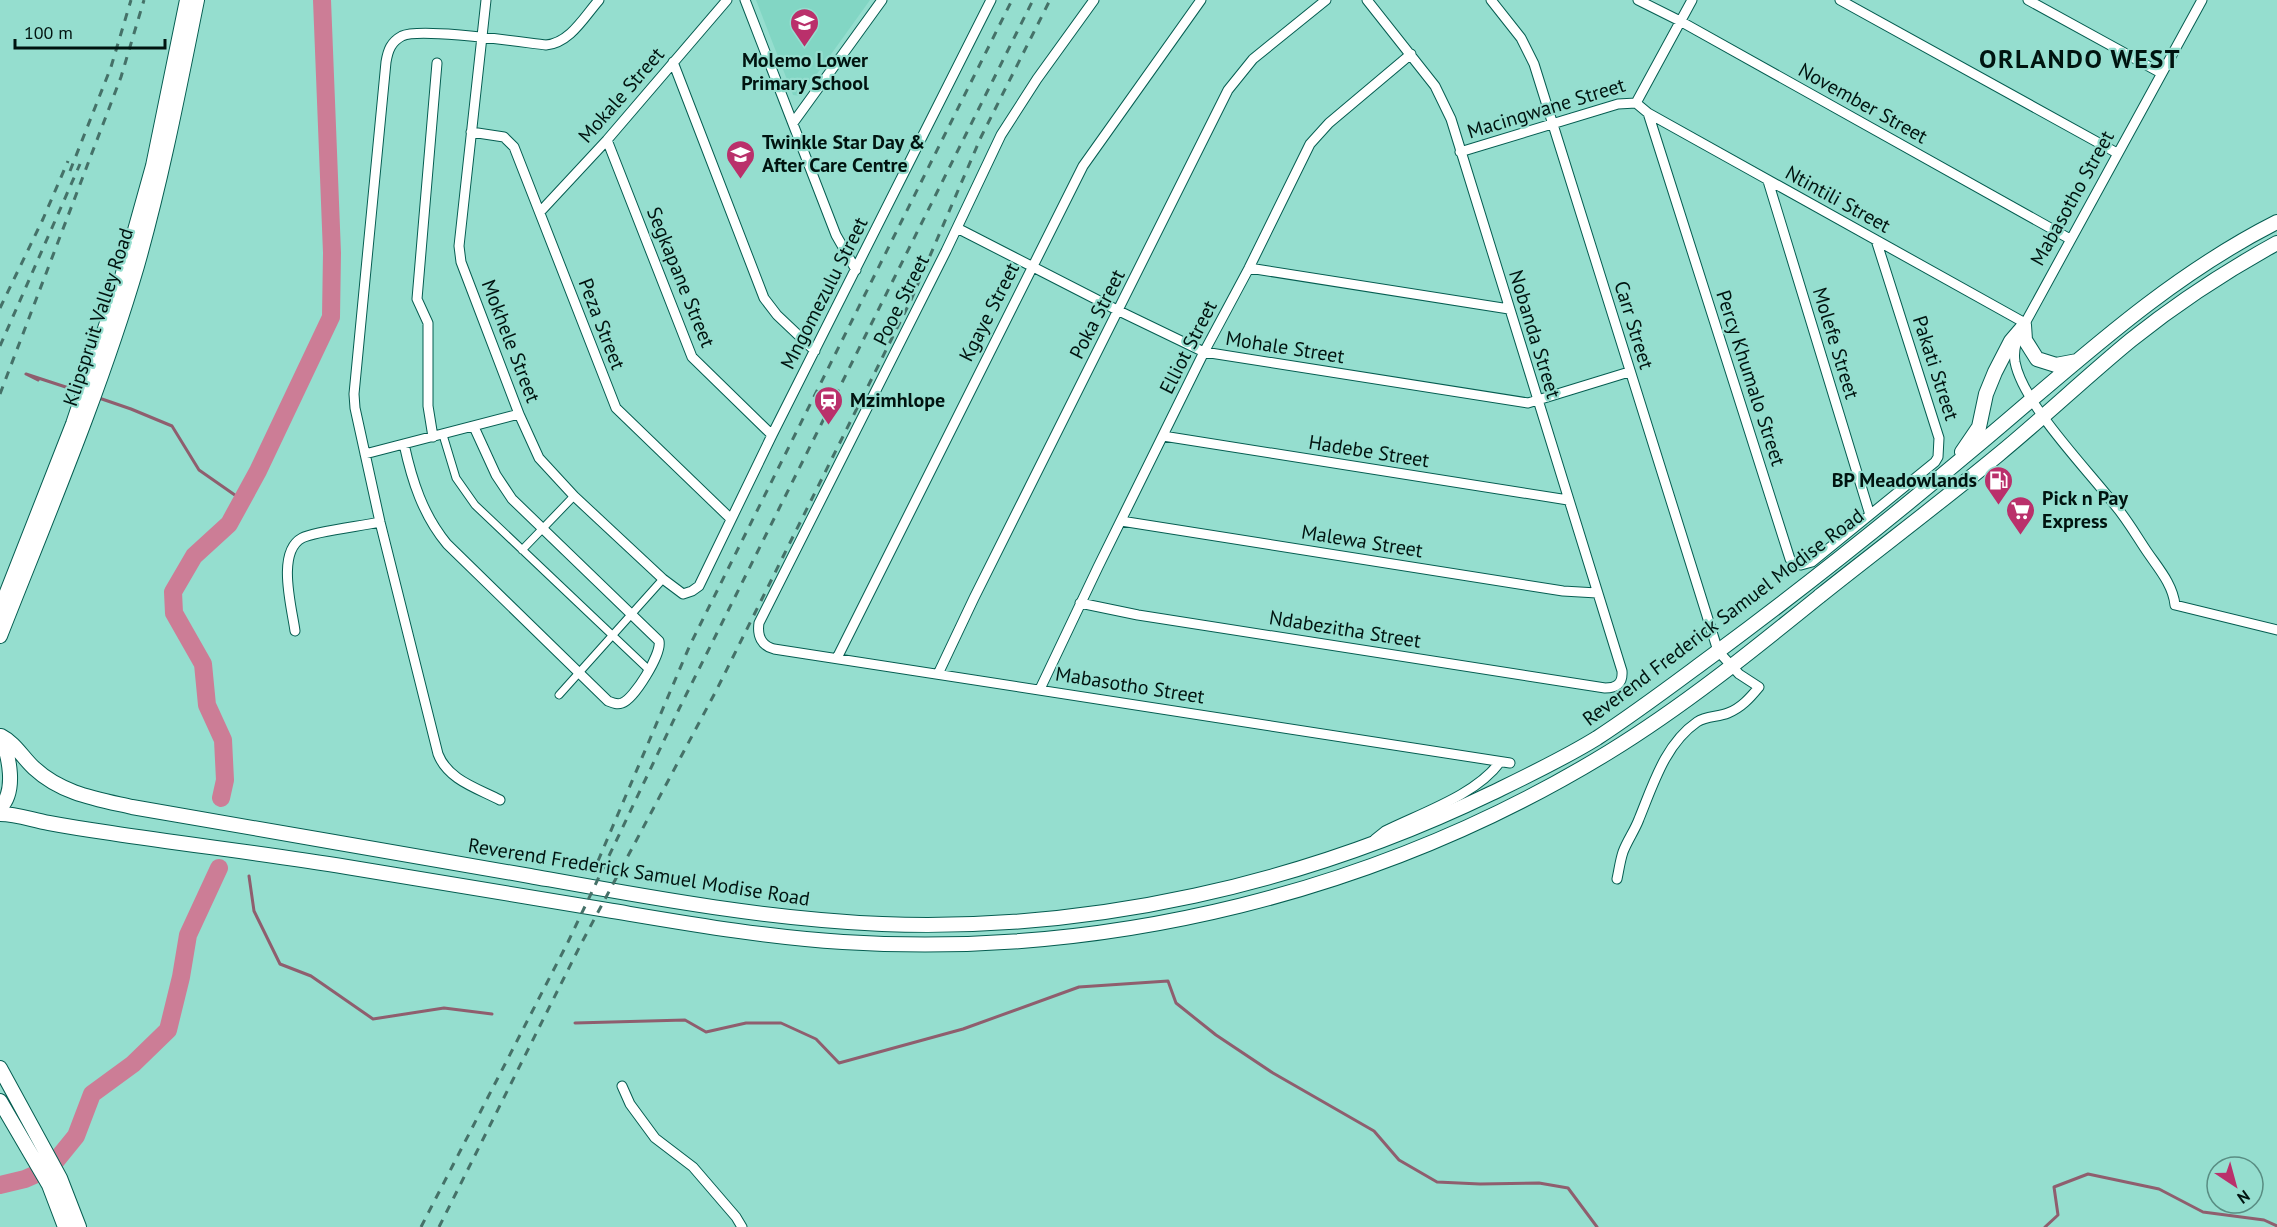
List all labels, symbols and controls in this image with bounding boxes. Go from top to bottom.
school or university icon: Molemo Lower Primary School [789,6,821,48]
scale bar [15,12,165,50]
text: 100 m [24,21,73,44]
street label: Mokale Street [572,42,670,148]
district label: ORLANDO WEST [1979,42,2181,75]
place label: Molemo Lower Primary School [741,47,869,96]
street label: November Street [1794,57,1932,149]
street label: Macingwane Street [1464,72,1628,144]
street label: Mabasotho Street [2024,126,2120,270]
place label: Twinkle Star Day & After Care Centre [762,129,925,178]
school or university icon: Twinkle Star Day & After Care Centre [725,138,757,180]
street label: Ntintili Street [1781,159,1895,239]
street label: Segkapane Street [641,203,721,351]
street label: Mngomezulu Street [774,212,874,373]
street label: Klipspruit Valley Road [57,225,139,409]
street label: Pooe Street [867,250,935,350]
street label: Kgaye Street [953,258,1025,366]
street label: Poka Street [1063,265,1131,363]
street label: Nobanda Street [1503,267,1567,402]
street label: Peza Street [573,275,631,374]
street label: Mokhele Street [476,276,546,406]
street label: Carr Street [1608,278,1660,373]
street label: Molefe Street [1807,284,1865,402]
street label: Percy Khumalo Street [1710,287,1792,469]
street label: Elliot Street [1153,296,1223,398]
street label: Pakati Street [1907,312,1965,424]
street label: Mohale Street [1224,325,1346,369]
station icon: Mzimhlope [813,384,845,426]
place label: Mzimhlope [850,387,945,413]
street label: Hadebe Street [1307,429,1431,473]
fuel station icon: BP Meadowlands [1982,464,2014,506]
place label: BP Meadowlands [1832,467,1977,493]
place label: Pick n Pay Express [2042,485,2129,534]
supermarket icon: Pick n Pay Express [2005,494,2037,536]
street label: Reverend Frederick Samuel Modise Road [1577,503,1869,731]
street label: Malewa Street [1299,519,1425,563]
street label: Ndabezitha Street [1267,604,1423,654]
street label: Mabasotho Street [1054,660,1207,710]
street label: Reverend Frederick Samuel Modise Road [466,832,812,912]
north arrow [2205,1155,2265,1215]
text: N [2234,1186,2254,1208]

